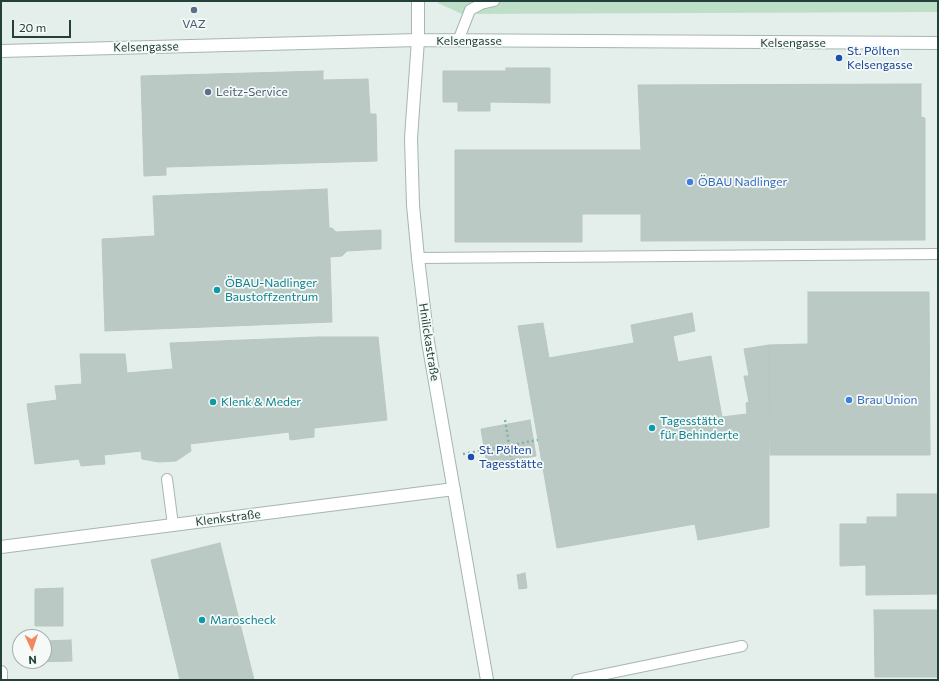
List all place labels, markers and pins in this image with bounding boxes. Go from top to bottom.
marker: VAZ [189,5,199,15]
place label: VAZ [182,17,206,31]
place label: St. Pölten Kelsengasse [847,44,913,72]
marker: St. Pölten Kelsengasse [834,53,844,63]
place label: Leitz-Service [216,85,288,99]
marker: Leitz-Service [203,87,213,97]
place label: ÖBAU Nadlinger [698,175,787,189]
marker: ÖBAU Nadlinger [685,177,695,187]
place label: ÖBAU-Nadlinger Baustoffzentrum [225,276,318,304]
marker: ÖBAU-Nadlinger Baustoffzentrum [212,285,222,295]
place label: Brau Union [857,393,917,407]
place label: Klenk & Meder [221,395,301,409]
marker: Brau Union [844,395,854,405]
marker: Klenk & Meder [208,397,218,407]
place label: Tagesstätte für Behinderte [660,414,739,442]
marker: Tagesstätte für Behinderte [647,423,657,433]
place label: St. Pölten Tagesstätte [479,443,543,471]
marker: St. Pölten Tagesstätte [466,452,476,462]
place label: Maroscheck [210,613,276,627]
marker: Maroscheck [197,615,207,625]

